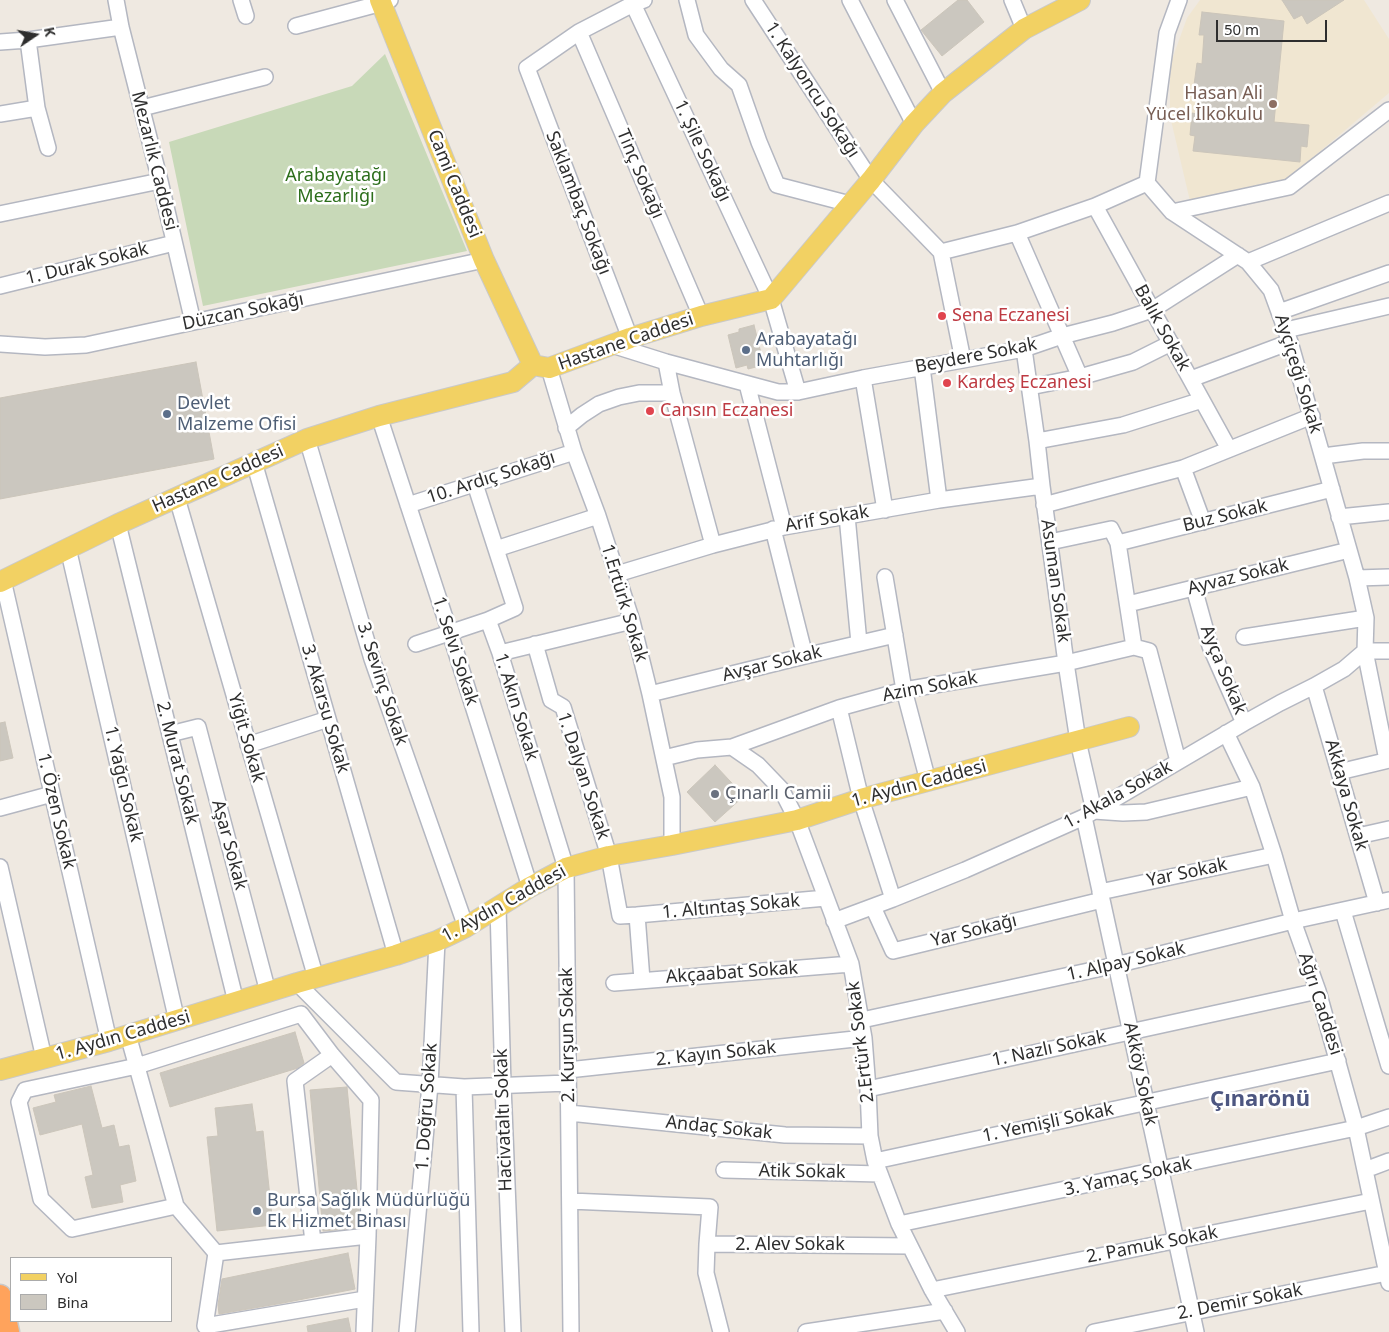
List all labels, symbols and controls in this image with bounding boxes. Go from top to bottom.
north arrow [10,10,60,60]
scale bar [1219,10,1330,42]
street label: 1. Kalyoncu Sokağı [760,18,864,162]
text: 50 m [1224,19,1259,39]
text: K [40,25,60,38]
place label: Hasan Ali Yücel İlkokulu [1146,83,1263,126]
street label: Mezarlık Caddesi [126,89,182,233]
street label: 1. Şile Sokağı [669,97,735,205]
marker: Hasan Ali Yücel İlkokulu [1267,98,1279,110]
street label: Tinç Sokağı [611,126,669,222]
street label: Cami Caddesi [423,127,485,241]
street label: Saklambaç Sokağı [541,128,615,278]
park label: Arabayatağı Mezarlığı [285,165,387,208]
street label: 1. Durak Sokak [23,238,151,290]
street label: Balık Sokak [1129,281,1195,375]
street label: Düzcan Sokağı [180,289,306,335]
place label: Sena Eczanesi [952,305,1070,327]
street label: Hastane Caddesi [556,309,696,375]
marker: Sena Eczanesi [936,310,948,322]
street label: Ayçiçeği Sokak [1270,312,1326,436]
place label: Arabayatağı Muhtarlığı [756,329,857,372]
street label: Beydere Sokak [913,334,1039,378]
marker: Arabayatağı Muhtarlığı [740,344,752,356]
place label: Kardeş Eczanesi [957,372,1092,394]
marker: Kardeş Eczanesi [941,377,953,389]
place label: Devlet Malzeme Ofisi [177,393,297,436]
place label: Cansın Eczanesi [660,400,793,422]
marker: Cansın Eczanesi [644,405,656,417]
marker: Devlet Malzeme Ofisi [161,408,173,420]
street label: Hastane Caddesi [149,440,287,518]
street label: 10. Ardıç Sokağı [424,447,558,509]
street label: Buz Sokak [1181,495,1269,537]
street label: Arif Sokak [783,501,871,537]
street label: Asuman Sokak [1036,518,1074,644]
street label: 1.Ertürk Sokak [596,542,652,664]
street label: Ayvaz Sokak [1185,554,1291,600]
street label: 1. Selvi Sokak [427,594,483,708]
street label: 3. Sevinç Sokak [352,620,412,748]
street label: Ayça Sokak [1195,622,1251,718]
street label: Avşar Sokak [720,641,824,687]
street label: 3. Akarsu Sokak [296,642,354,776]
street label: 1. Akın Sokak [489,651,543,763]
street label: Azim Sokak [881,667,979,707]
street label: Yiğit Sokak [223,691,269,785]
street label: 2. Murat Sokak [151,699,203,827]
street label: 1. Dalyan Sokak [552,709,614,843]
street label: 1. Yağcı Sokak [99,724,147,844]
street label: Akkaya Sokak [1320,737,1372,853]
street label: 1. Özen Sokak [32,751,80,871]
street label: 1. Aydın Caddesi [849,756,989,812]
street label: 1. Akala Sokak [1060,756,1176,834]
place label: Çınarlı Camii [725,783,831,805]
marker: Çınarlı Camii [709,788,721,800]
street label: Aşar Sokak [207,798,251,892]
street label: Yar Sokak [1145,854,1229,892]
street label: 1. Aydın Caddesi [438,861,570,947]
street label: 1. Altıntaş Sokak [661,890,801,924]
street label: Yar Sokağı [929,910,1019,952]
street label: 1. Alpay Sokak [1065,938,1187,986]
street label: Ağrı Caddesi [1293,950,1347,1058]
street label: Akçaabat Sokak [665,958,799,988]
street label: 2. Kurşun Sokak [556,967,580,1103]
street label: 2.Ertürk Sokak [843,980,879,1104]
street label: 1. Aydın Caddesi [53,1006,193,1066]
street label: Akköy Sokak [1118,1020,1162,1128]
street label: 1. Nazlı Sokak [990,1026,1108,1072]
street label: 2. Kayın Sokak [655,1037,777,1071]
street label: 1. Doğru Sokak [412,1042,442,1172]
street label: Hacivataltı Sokak [491,1048,517,1192]
district label: Çınarönü [1210,1087,1310,1113]
street label: 1. Yemişli Sokak [981,1099,1115,1147]
street label: Andaç Sokak [665,1112,773,1144]
street label: 3. Yamaç Sokak [1062,1153,1194,1201]
street label: Atik Sokak [758,1160,846,1184]
place label: Bursa Sağlık Müdürlüğü Ek Hizmet Binası [267,1190,470,1232]
marker: Bursa Sağlık Müdürlüğü Ek Hizmet Binası [251,1205,263,1217]
street label: 2. Pamuk Sokak [1085,1222,1219,1268]
street label: 2. Alev Sokak [735,1234,845,1256]
legend [10,1257,172,1322]
text: Yol [57,1267,78,1287]
street label: 2. Demir Sokak [1176,1279,1304,1325]
text: Bina [57,1292,88,1312]

